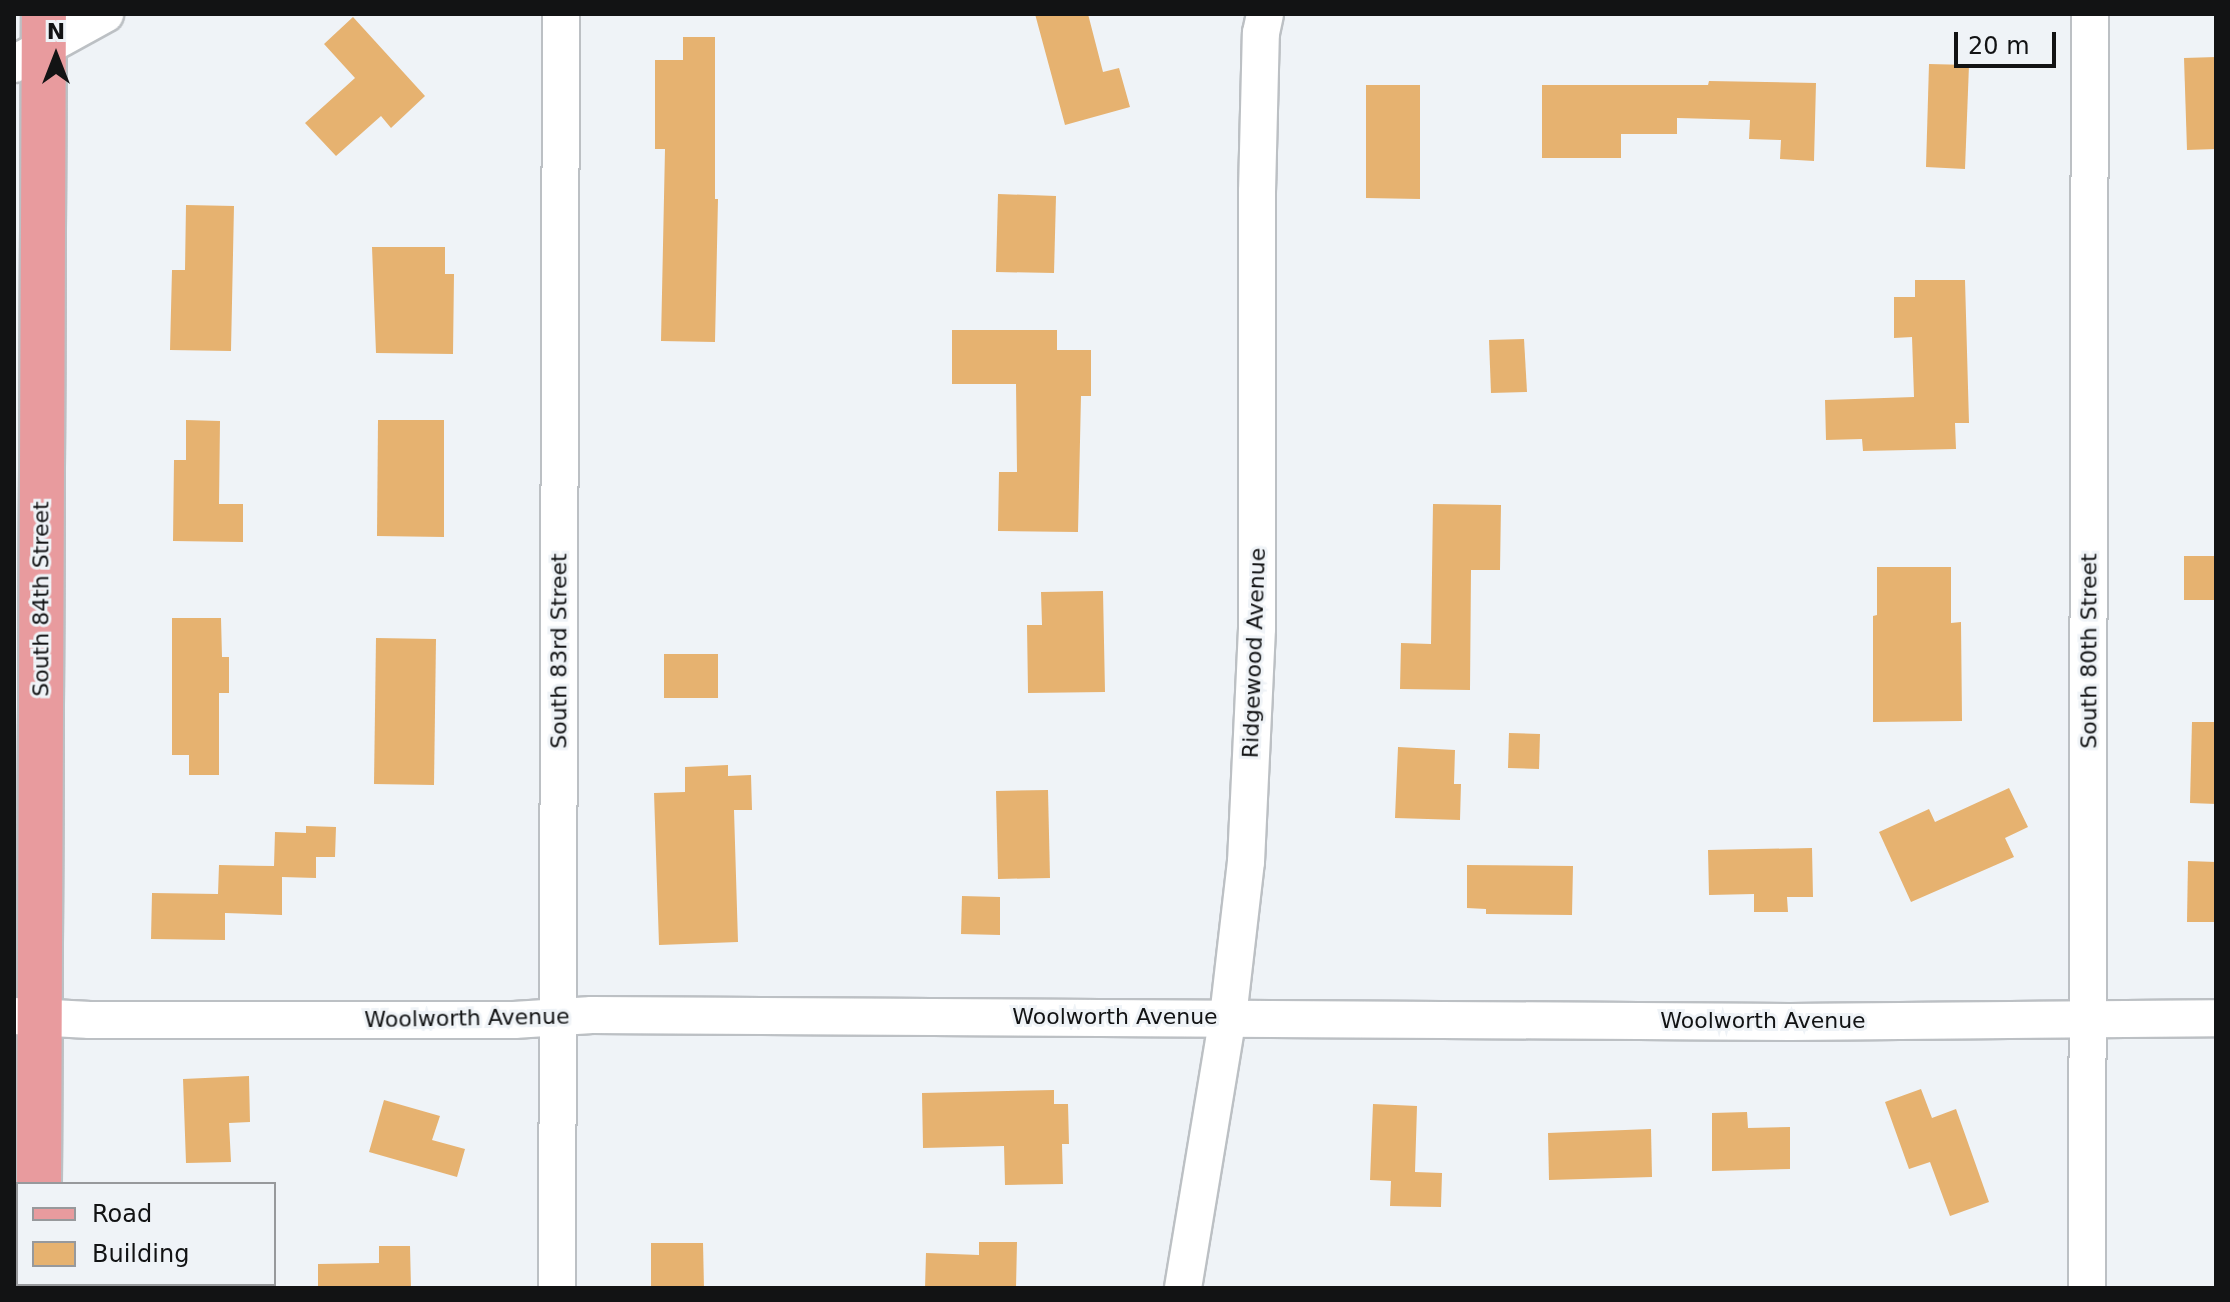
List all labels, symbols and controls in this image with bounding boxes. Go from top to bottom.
north arrow [16,16,96,96]
scale bar [1958,16,2060,66]
text: N [47,19,65,44]
text: 20 m [1968,32,2030,60]
street label: South 84th Street [28,501,54,697]
street label: Ridgewood Avenue [1237,547,1271,759]
street label: South 83rd Street [546,553,572,749]
street label: South 80th Street [2076,553,2102,749]
street label: Woolworth Avenue [364,1003,570,1033]
street label: Woolworth Avenue [1012,1004,1218,1030]
street label: Woolworth Avenue [1660,1008,1866,1034]
legend [16,1182,276,1286]
text: Road [92,1200,152,1228]
text: Building [92,1240,189,1268]

